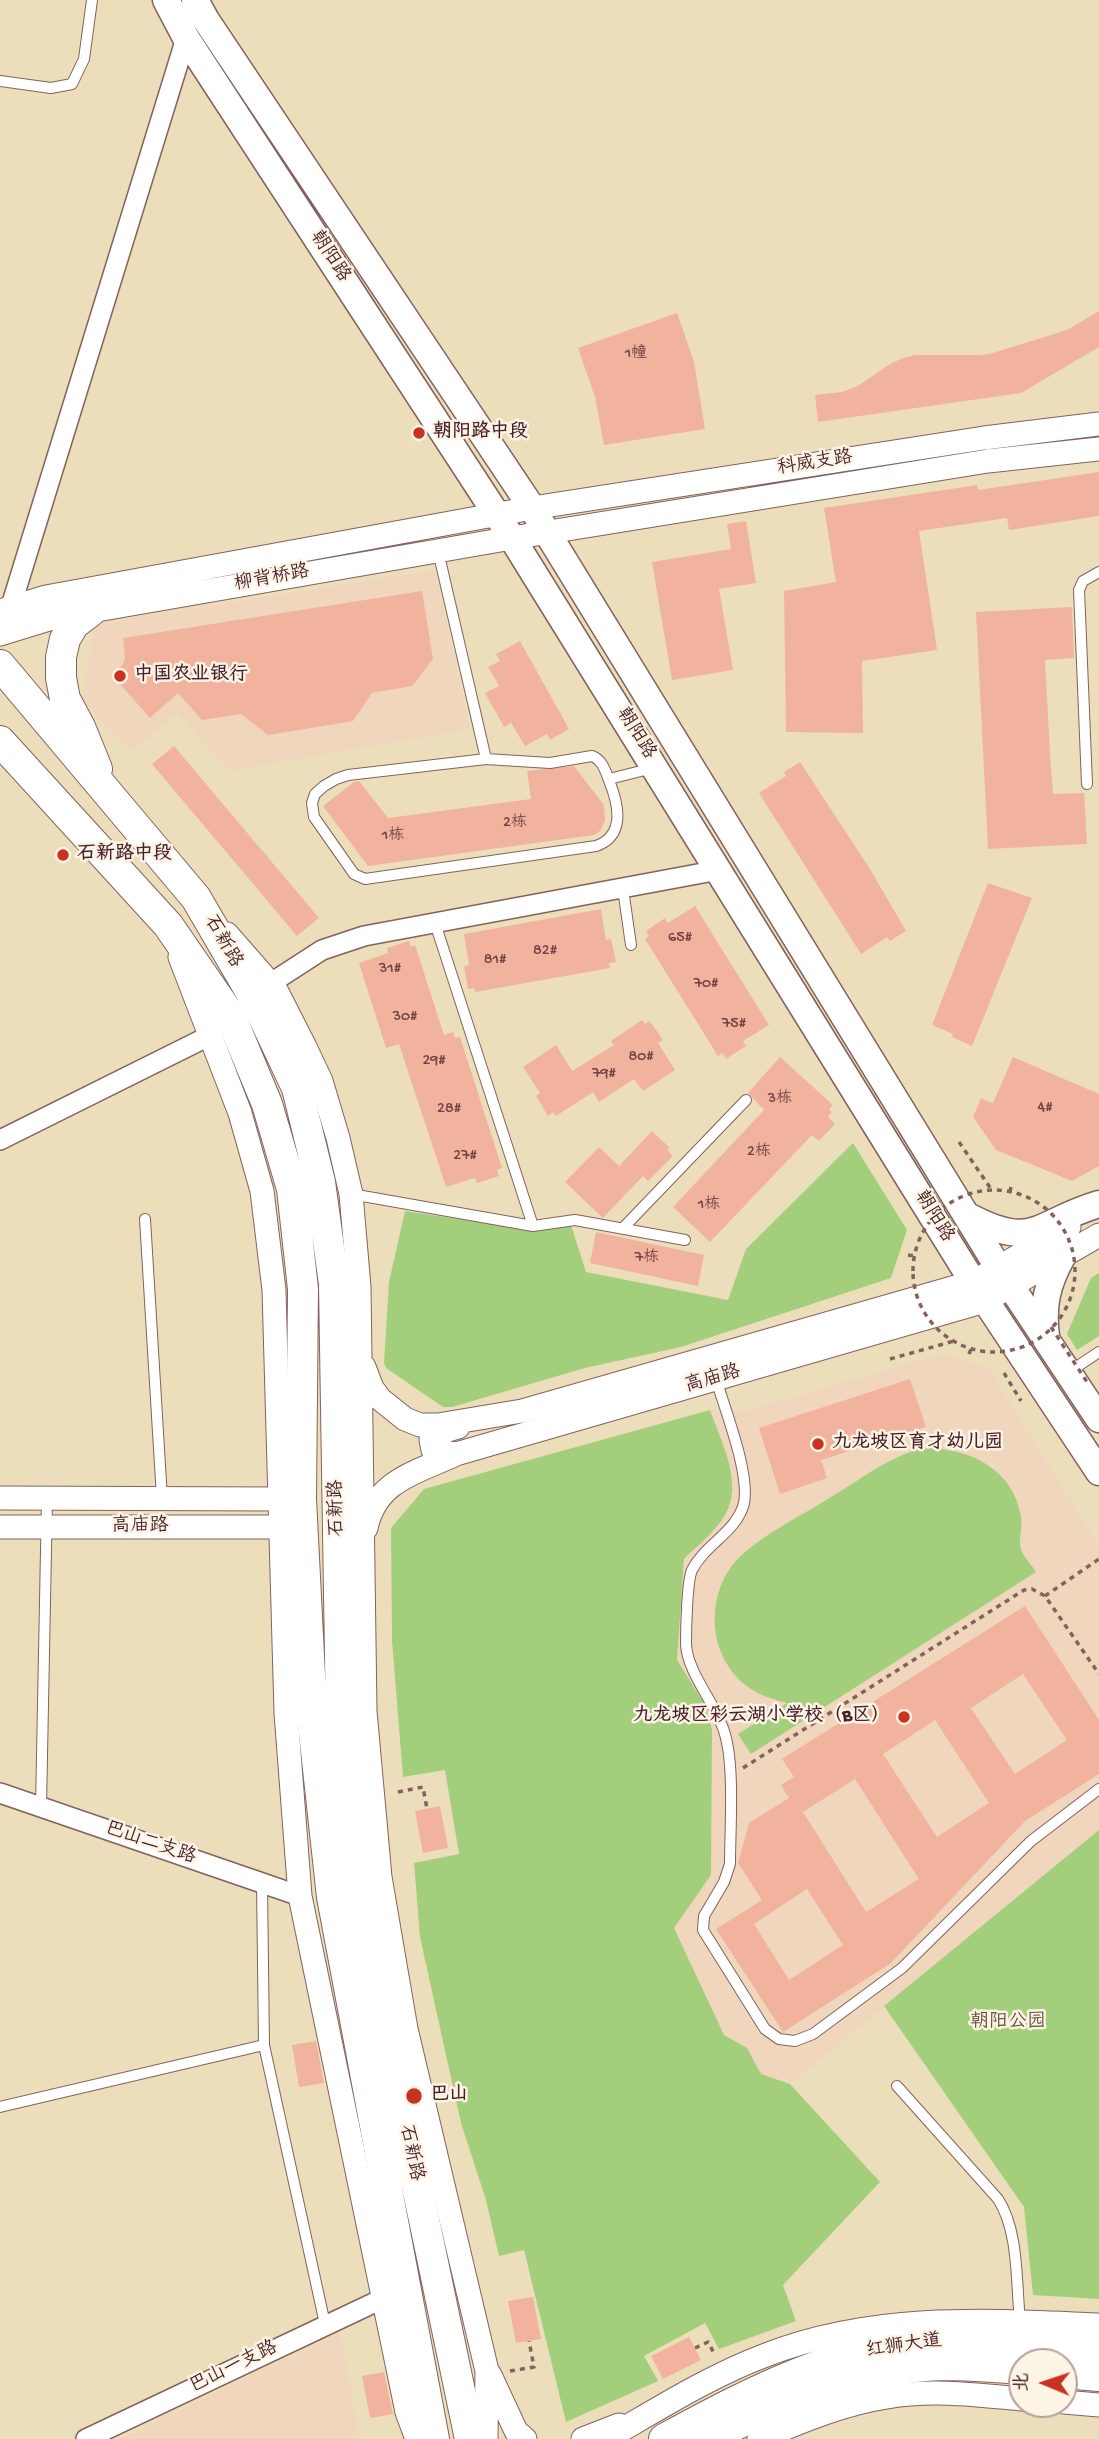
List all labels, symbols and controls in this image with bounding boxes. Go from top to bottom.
street label: 朝阳路 [304,227,354,287]
house number: 1幢 [625,345,647,365]
place label: 朝阳路中段 [433,422,528,444]
marker: 朝阳路中段 [411,425,427,441]
street label: 科威支路 [776,447,854,481]
street label: 柳背桥路 [233,561,311,597]
place label: 中国农业银行 [134,665,248,687]
marker: 中国农业银行 [112,668,128,684]
street label: 朝阳路 [610,704,660,764]
house number: 2栋 [503,814,527,834]
house number: 1栋 [382,827,404,847]
place label: 石新路中段 [77,844,172,866]
marker: 石新路中段 [55,847,71,863]
street label: 石新路 [198,912,246,972]
house number: 65# [668,929,692,949]
house number: 82# [533,942,557,962]
house number: 81# [484,951,506,971]
house number: 31# [379,960,401,980]
house number: 70# [694,975,718,995]
house number: 30# [393,1008,417,1028]
house number: 75# [722,1015,746,1035]
house number: 80# [628,1048,654,1068]
house number: 29# [422,1052,446,1072]
house number: 79# [592,1065,616,1085]
house number: 3栋 [768,1090,792,1110]
house number: 4# [1038,1099,1052,1119]
house number: 28# [437,1100,461,1120]
house number: 2栋 [747,1143,771,1163]
house number: 27# [453,1147,477,1167]
street label: 朝阳路 [908,1187,958,1247]
house number: 1栋 [698,1196,720,1216]
house number: 7栋 [635,1249,659,1269]
street label: 高庙路 [682,1361,744,1399]
place label: 九龙坡区育才幼儿园 [832,1433,1003,1455]
marker: 九龙坡区育才幼儿园 [810,1436,826,1452]
street label: 石新路 [326,1479,350,1537]
street label: 高庙路 [112,1516,168,1538]
place label: 九龙坡区彩云湖小学校（B区） [633,1706,890,1728]
marker: 九龙坡区彩云湖小学校（B区） [896,1709,912,1725]
street label: 巴山二支路 [101,1818,199,1870]
park label: 朝阳公园 [970,2012,1046,2034]
place label: 巴山 [430,2085,468,2107]
marker: 巴山 [404,2086,424,2106]
street label: 石新路 [393,2123,427,2183]
street label: 红狮大道 [865,2330,943,2364]
street label: 巴山一支路 [186,2337,282,2399]
north arrow [1008,2348,1078,2418]
text: 北 [1012,2372,1035,2392]

